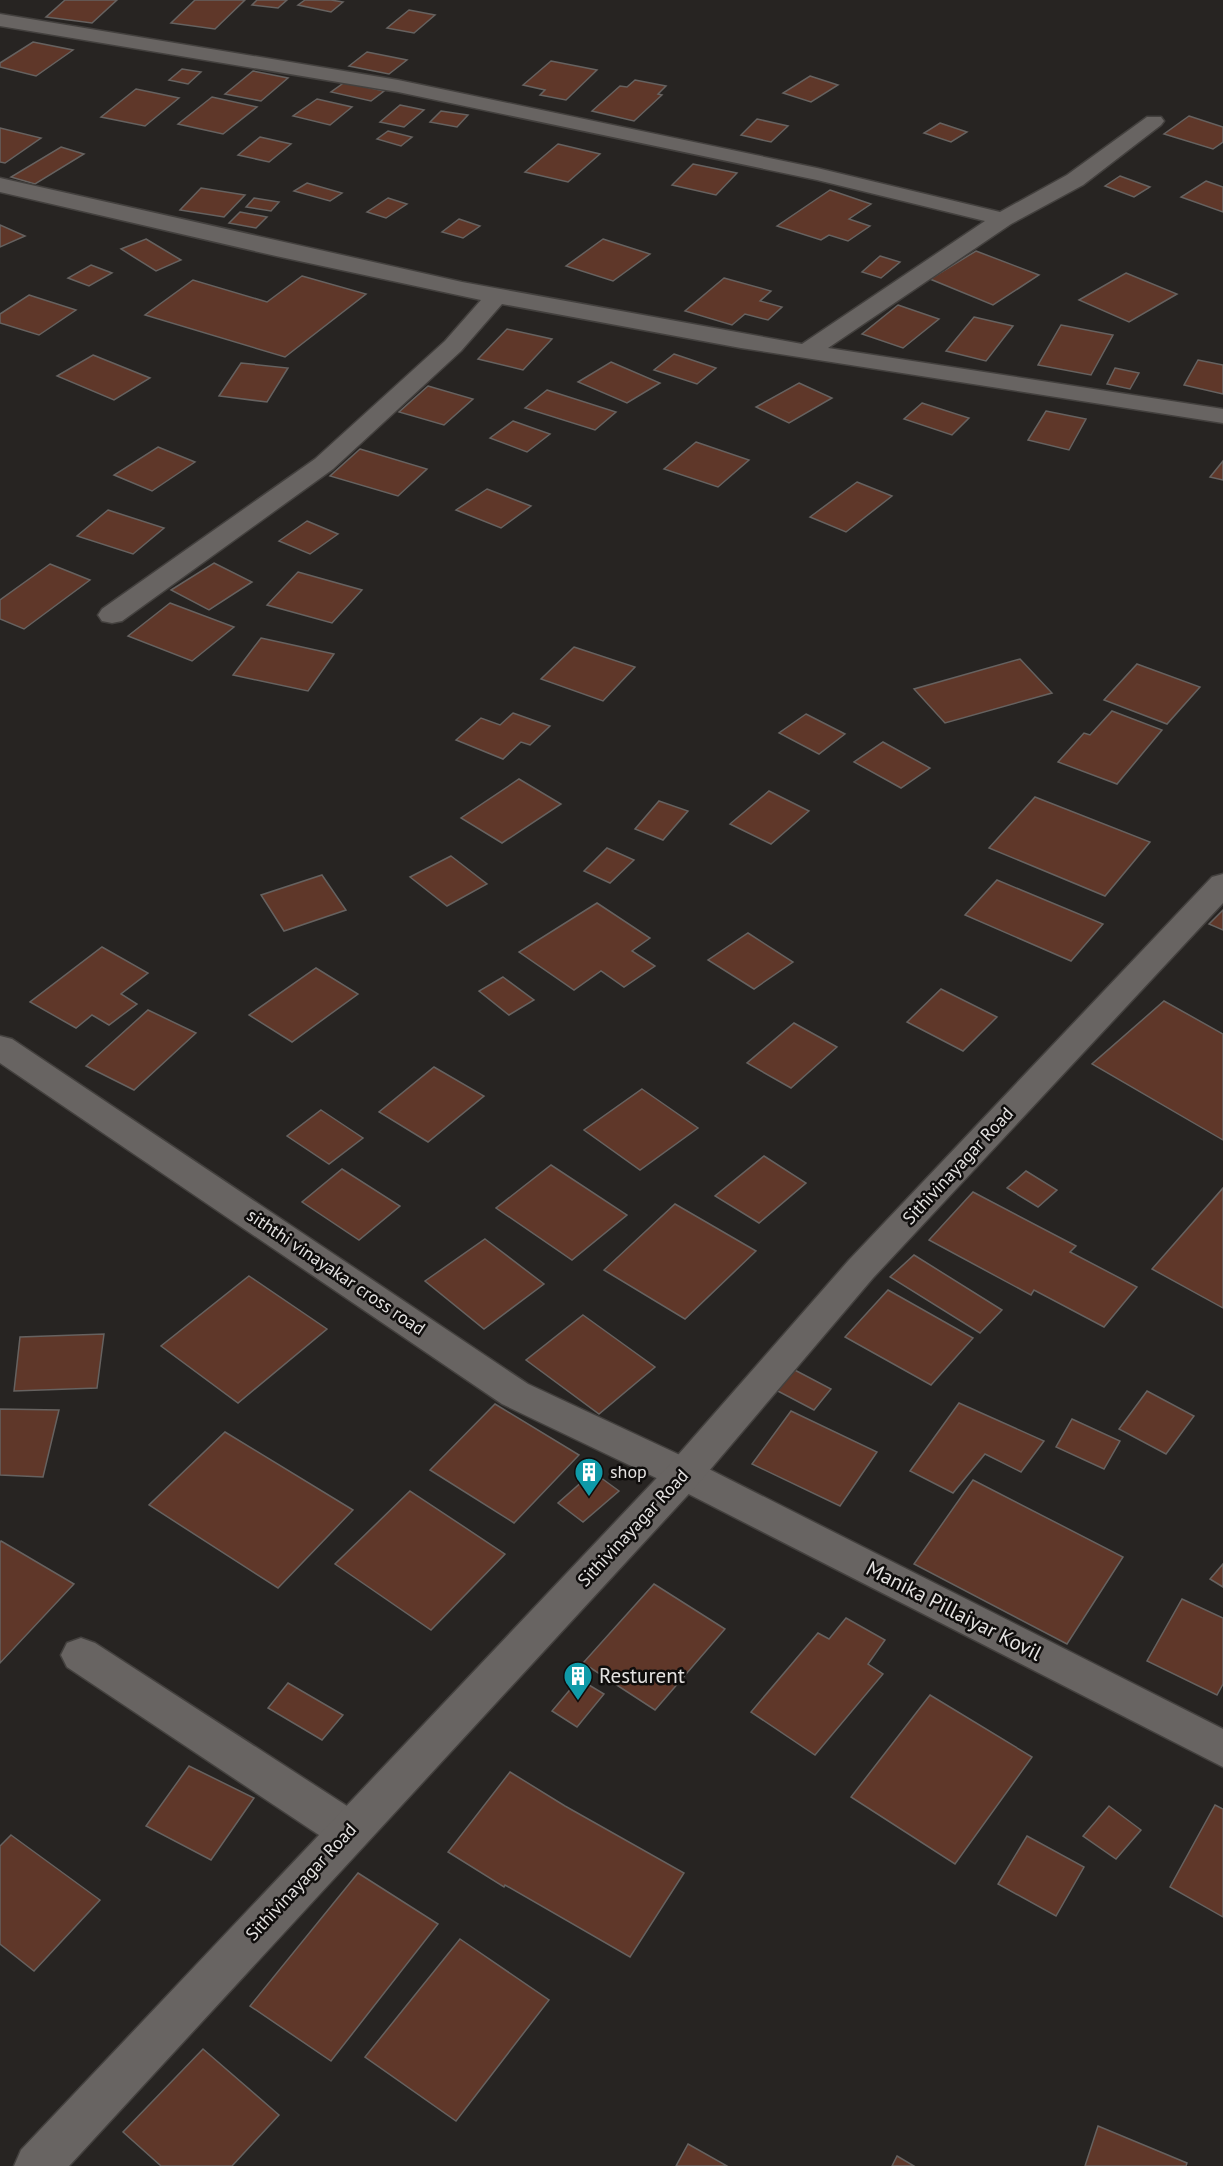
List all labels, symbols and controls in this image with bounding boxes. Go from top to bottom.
street label: Sithivinayagar Road [897,1102,1018,1229]
street label: siththi vinayakar cross road [243,1203,430,1340]
building icon: shop [573,1456,605,1498]
place label: shop [610,1460,647,1483]
street label: Sithivinayagar Road [572,1464,693,1591]
street label: Manika Pillaiyar Kovil [862,1555,1047,1667]
building icon: Resturent [562,1660,594,1702]
place label: Resturent [599,1662,685,1689]
street label: Sithivinayagar Road [240,1818,361,1945]

